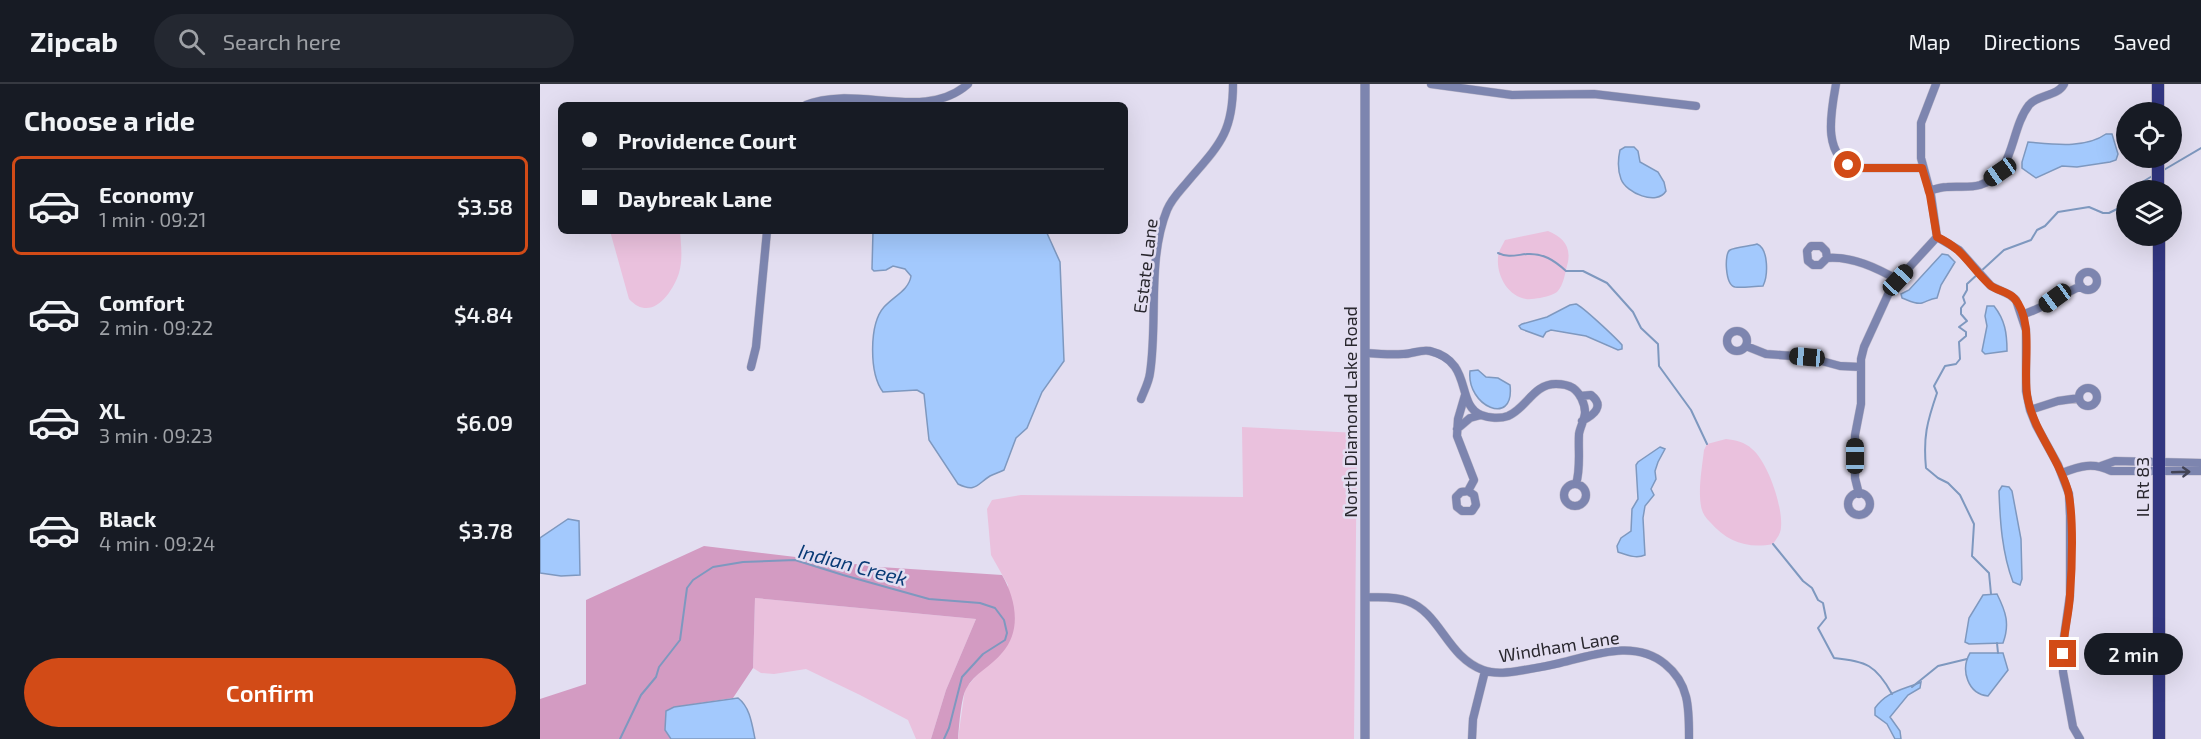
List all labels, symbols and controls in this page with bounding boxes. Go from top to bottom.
search box [154,14,574,68]
text: Zipcab [30,24,118,58]
icon: search [175,25,208,58]
text: Search here [223,28,341,54]
text: Map [1908,29,1951,54]
text: Directions [1984,29,2080,54]
text: Saved [2113,29,2171,54]
map controls [2116,102,2182,246]
button: locate [2116,102,2182,168]
text: Choose a ride [24,104,195,136]
text: Providence Court [618,127,796,153]
route start [1834,151,1861,178]
car [1980,154,2020,190]
icon: car [27,179,81,233]
button: layers [2116,180,2182,246]
text: Economy [99,181,194,207]
text: Daybreak Lane [618,185,772,211]
text: $3.58 [457,193,513,219]
text: 1 min · 09:21 [99,207,207,231]
street label: Estate Lane [1128,217,1162,315]
car [1879,261,1917,299]
car [2035,280,2075,316]
icon: car [27,287,81,341]
text: Comfort [99,289,184,315]
text: $4.84 [454,301,513,327]
street label: North Diamond Lake Road [1339,306,1361,518]
text: 2 min · 09:22 [99,315,213,339]
car [1788,346,1826,368]
icon: car [27,395,81,449]
text: XL [99,397,125,423]
text: $6.09 [456,409,513,435]
text: 3 min · 09:23 [99,423,213,447]
car [1846,438,1864,474]
street label: IL Rt 83 [2131,457,2153,517]
one-way arrow [2170,466,2190,478]
icon: car [27,503,81,557]
text: Black [99,505,156,531]
text: $3.78 [459,517,513,543]
text: 4 min · 09:24 [99,531,215,555]
water label: Indian Creek [796,538,910,590]
street label: Windham Lane [1497,626,1621,666]
callout: 2 min [2084,633,2183,675]
route end [2049,640,2076,667]
text: 2 min [2108,642,2159,666]
button: Confirm [24,658,516,727]

